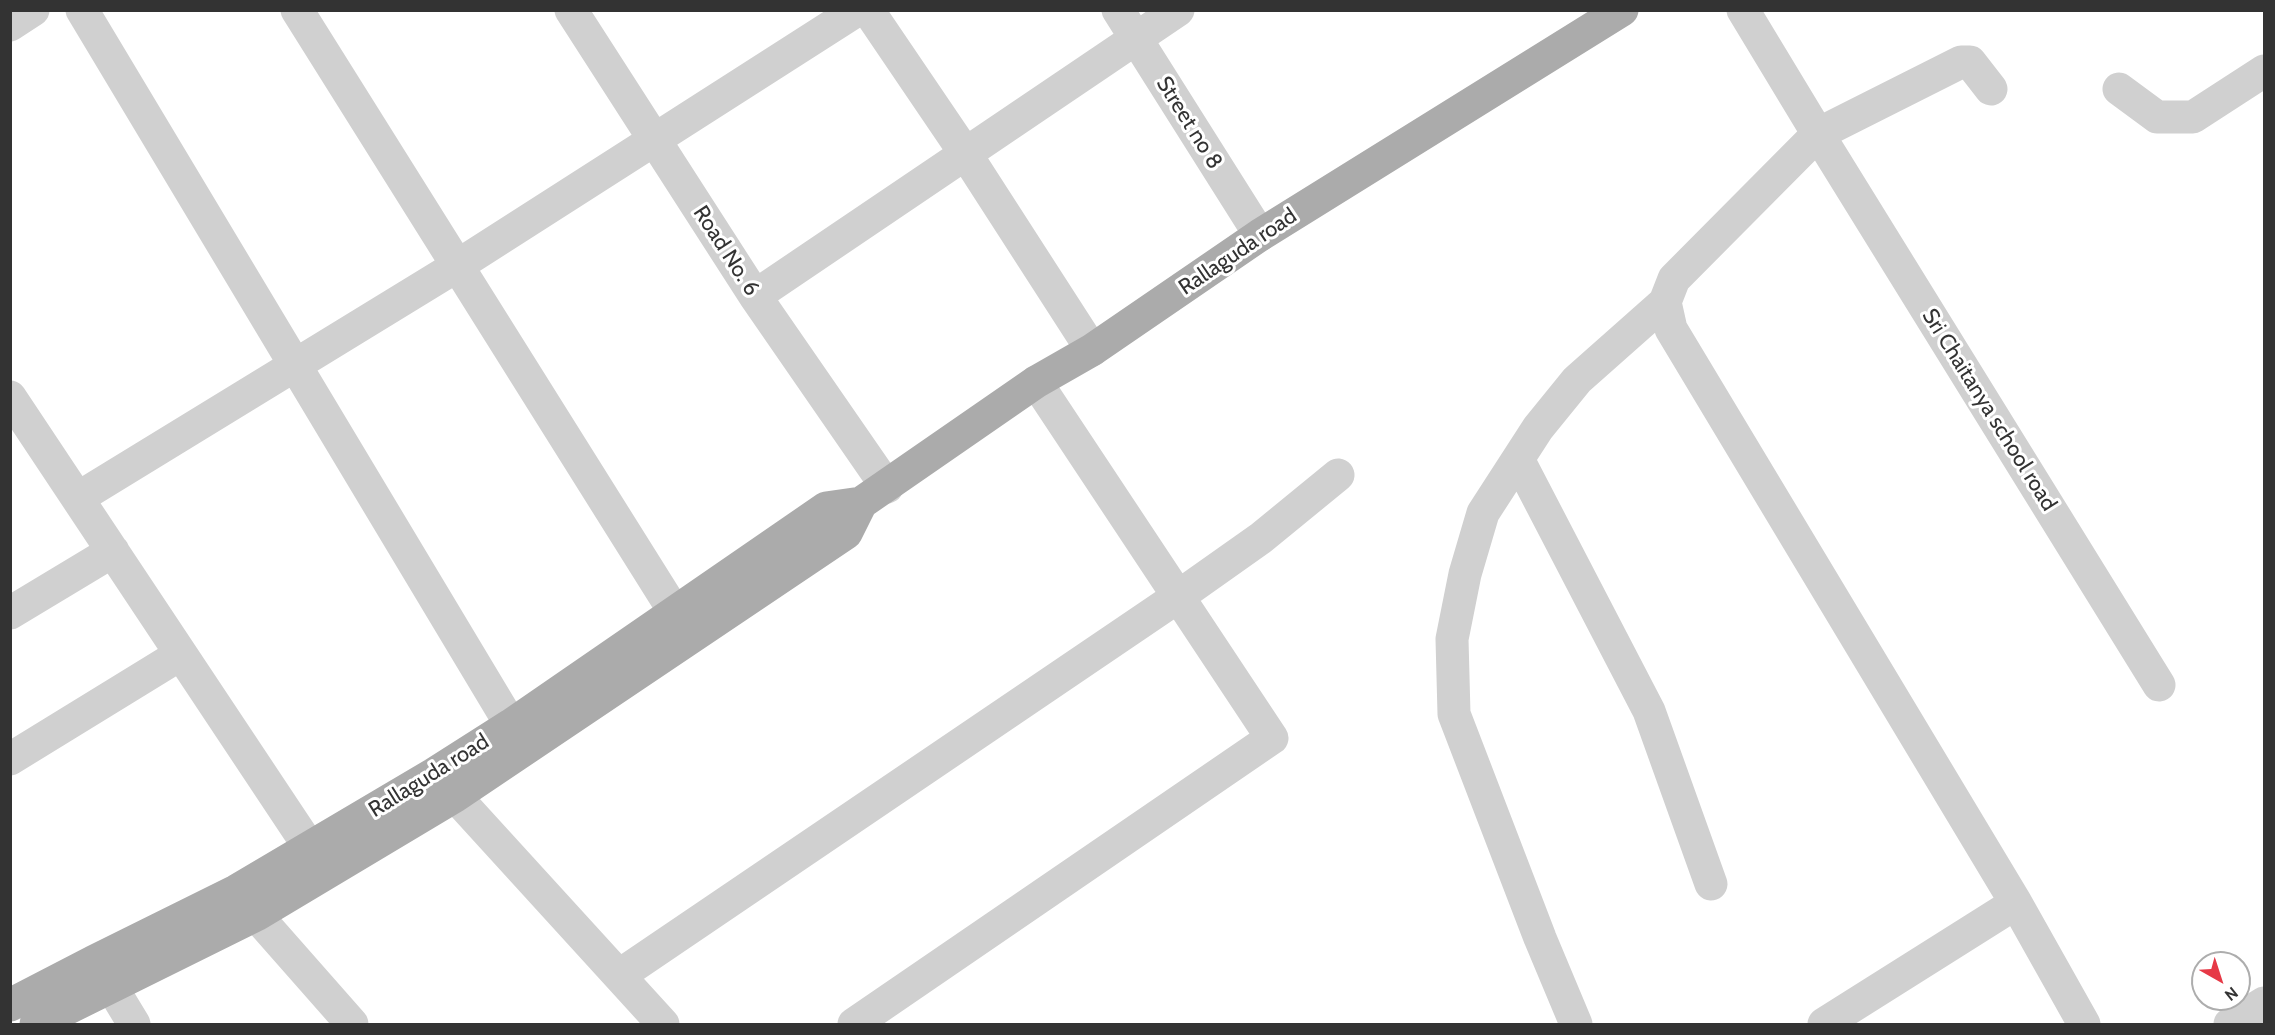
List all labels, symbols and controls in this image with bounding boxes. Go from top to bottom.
street label: Street no 8 [1150,72,1228,174]
street label: Road No. 6 [687,201,765,301]
street label: Rallaguda road [1174,203,1302,301]
street label: Sri Chaitanya school road [1916,304,2062,516]
street label: Rallaguda road [364,729,494,823]
north arrow [2191,951,2251,1011]
text: N [2221,983,2242,1005]

